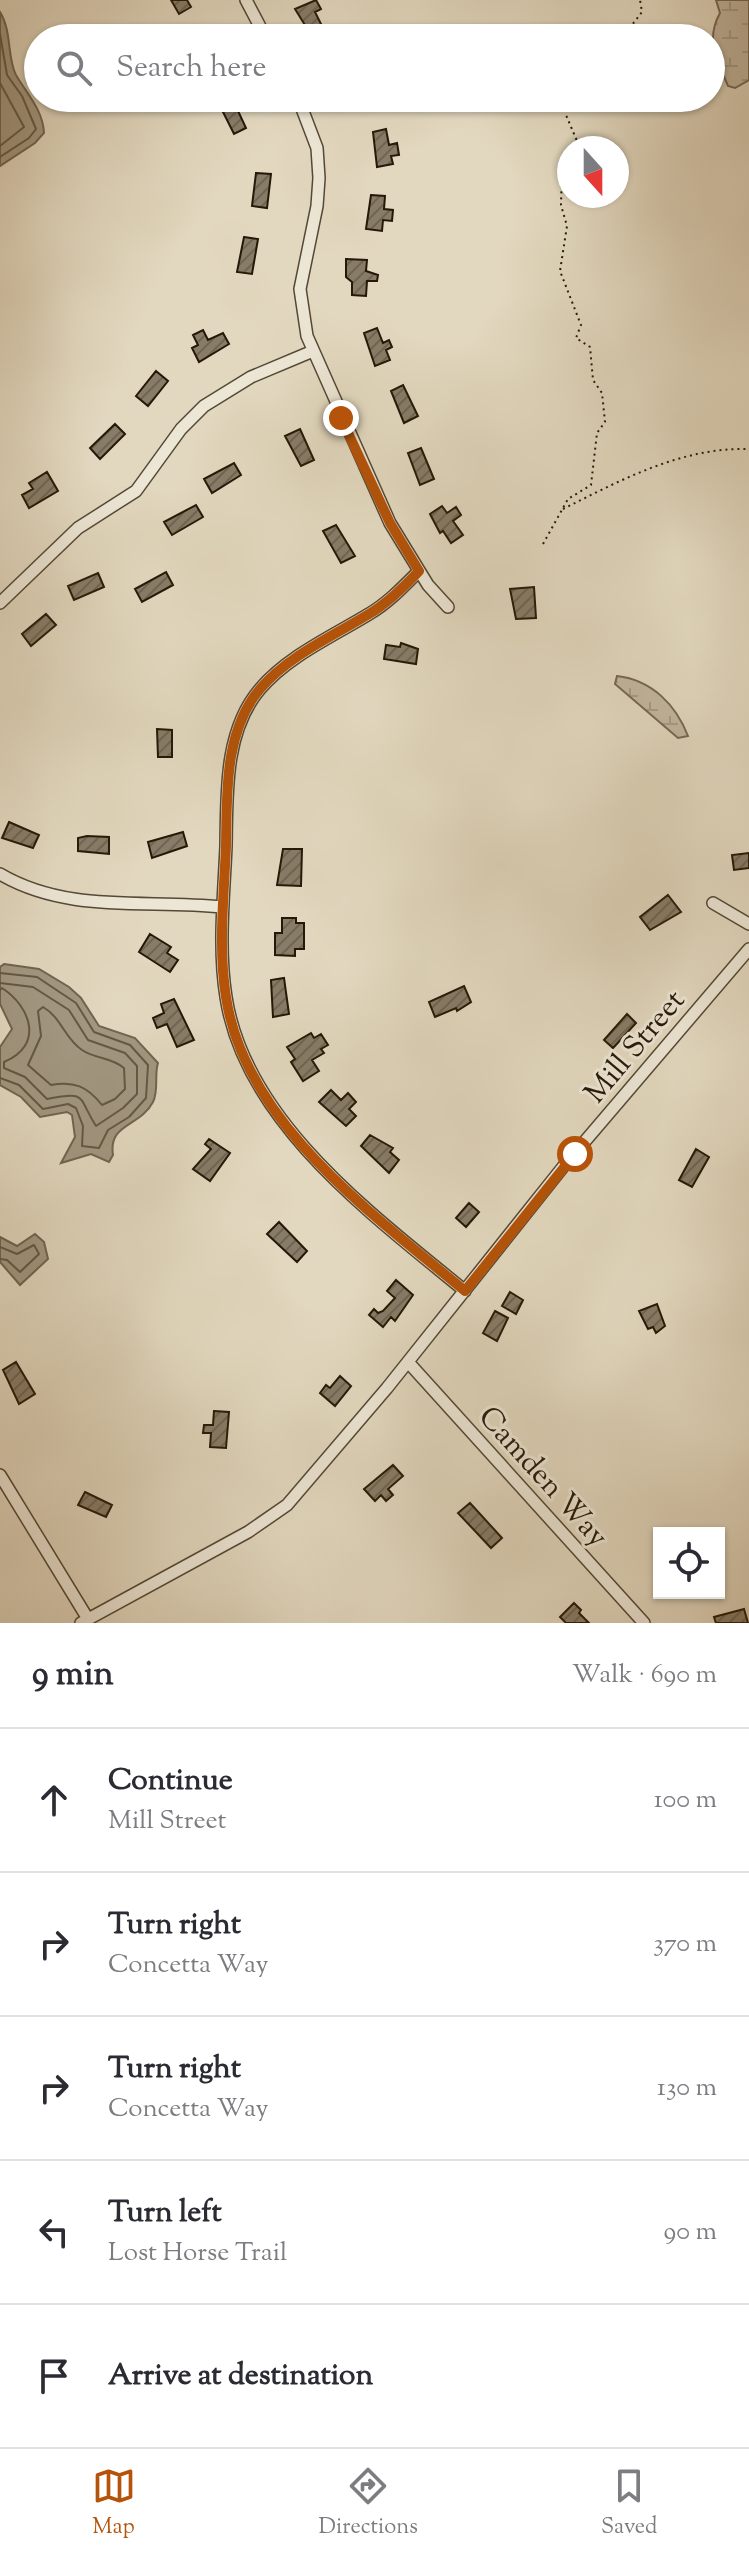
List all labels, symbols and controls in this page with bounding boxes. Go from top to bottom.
search box [24,24,725,112]
icon: search [52,46,96,90]
text: Search here [116,47,266,90]
north arrow [557,136,629,208]
route end [323,400,359,436]
street label: Mill Street [576,981,696,1114]
route start [557,1136,593,1172]
street label: Camden Way [467,1398,617,1558]
map controls [653,1527,725,1599]
button: locate [653,1527,725,1599]
text: 9 min [32,1651,114,1700]
text: Walk · 690 m [572,1657,717,1694]
text: Continue [108,1760,233,1803]
icon: ahead [32,1778,76,1822]
text: 100 m [654,1782,717,1819]
text: Mill Street [108,1803,226,1840]
text: Turn right [108,1904,241,1947]
icon: right [32,1922,76,1966]
text: 370 m [653,1926,717,1963]
text: Concetta Way [108,1947,269,1984]
text: Turn right [108,2048,241,2091]
icon: right [32,2066,76,2110]
text: 130 m [657,2070,717,2107]
text: Concetta Way [108,2091,269,2128]
text: Turn left [108,2192,222,2235]
icon: left [32,2210,76,2254]
text: 90 m [664,2214,717,2251]
text: Lost Horse Trail [108,2235,287,2272]
icon: arrive [32,2354,76,2398]
text: Arrive at destination [108,2355,373,2398]
tab: Map [92,2464,136,2544]
tab: Directions [319,2464,418,2544]
tab: Saved [601,2464,657,2544]

